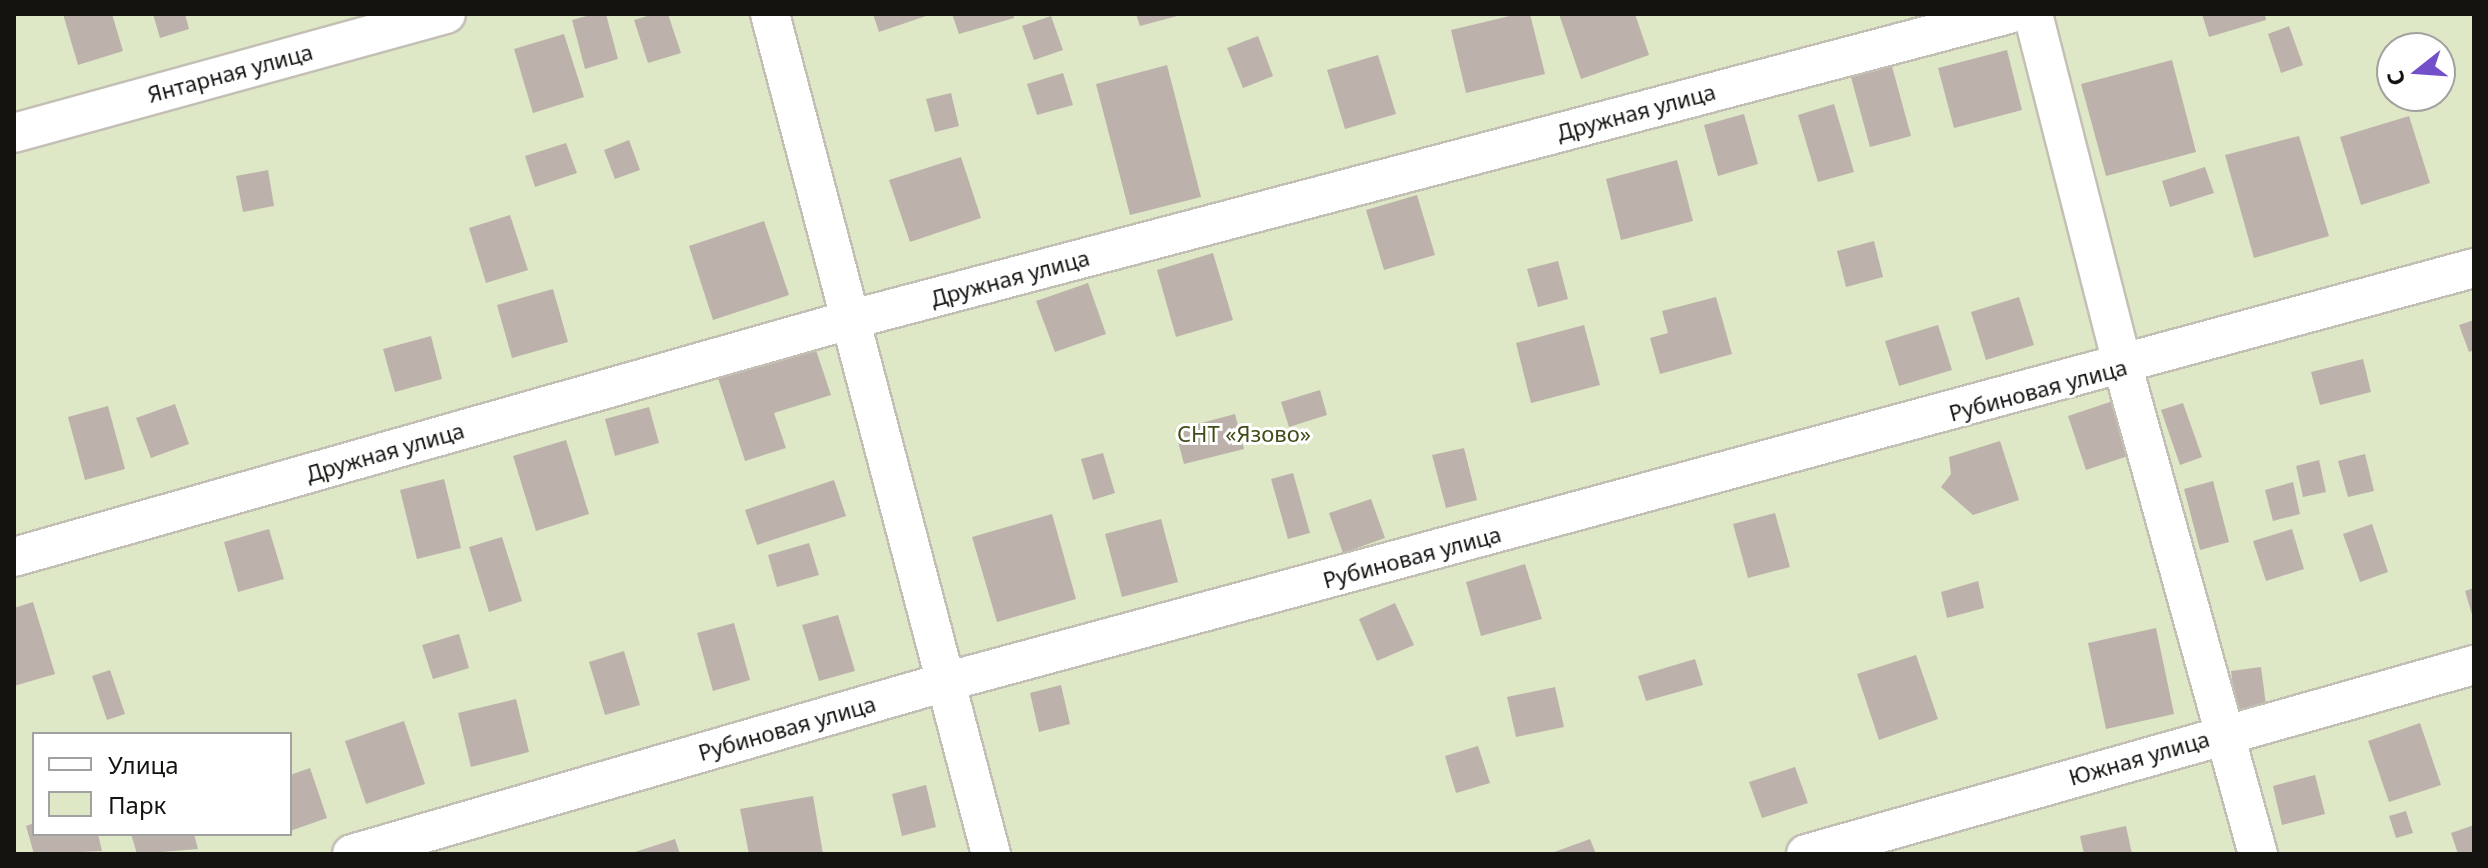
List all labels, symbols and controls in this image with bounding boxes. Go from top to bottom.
north arrow [2376,32,2456,112]
street label: Янтарная улица [145,38,315,108]
text: С [2379,67,2411,90]
street label: Дружная улица [1554,78,1718,146]
street label: Дружная улица [928,244,1092,312]
street label: Рубиновая улица [1946,354,2130,426]
street label: Дружная улица [303,417,467,487]
park label: СНТ «Язово» [1177,421,1311,447]
street label: Рубиновая улица [1320,521,1504,593]
street label: Рубиновая улица [695,690,879,766]
street label: Южная улица [2066,725,2212,791]
legend [32,732,292,836]
text: Улица [108,748,179,781]
text: Парк [108,788,166,821]

